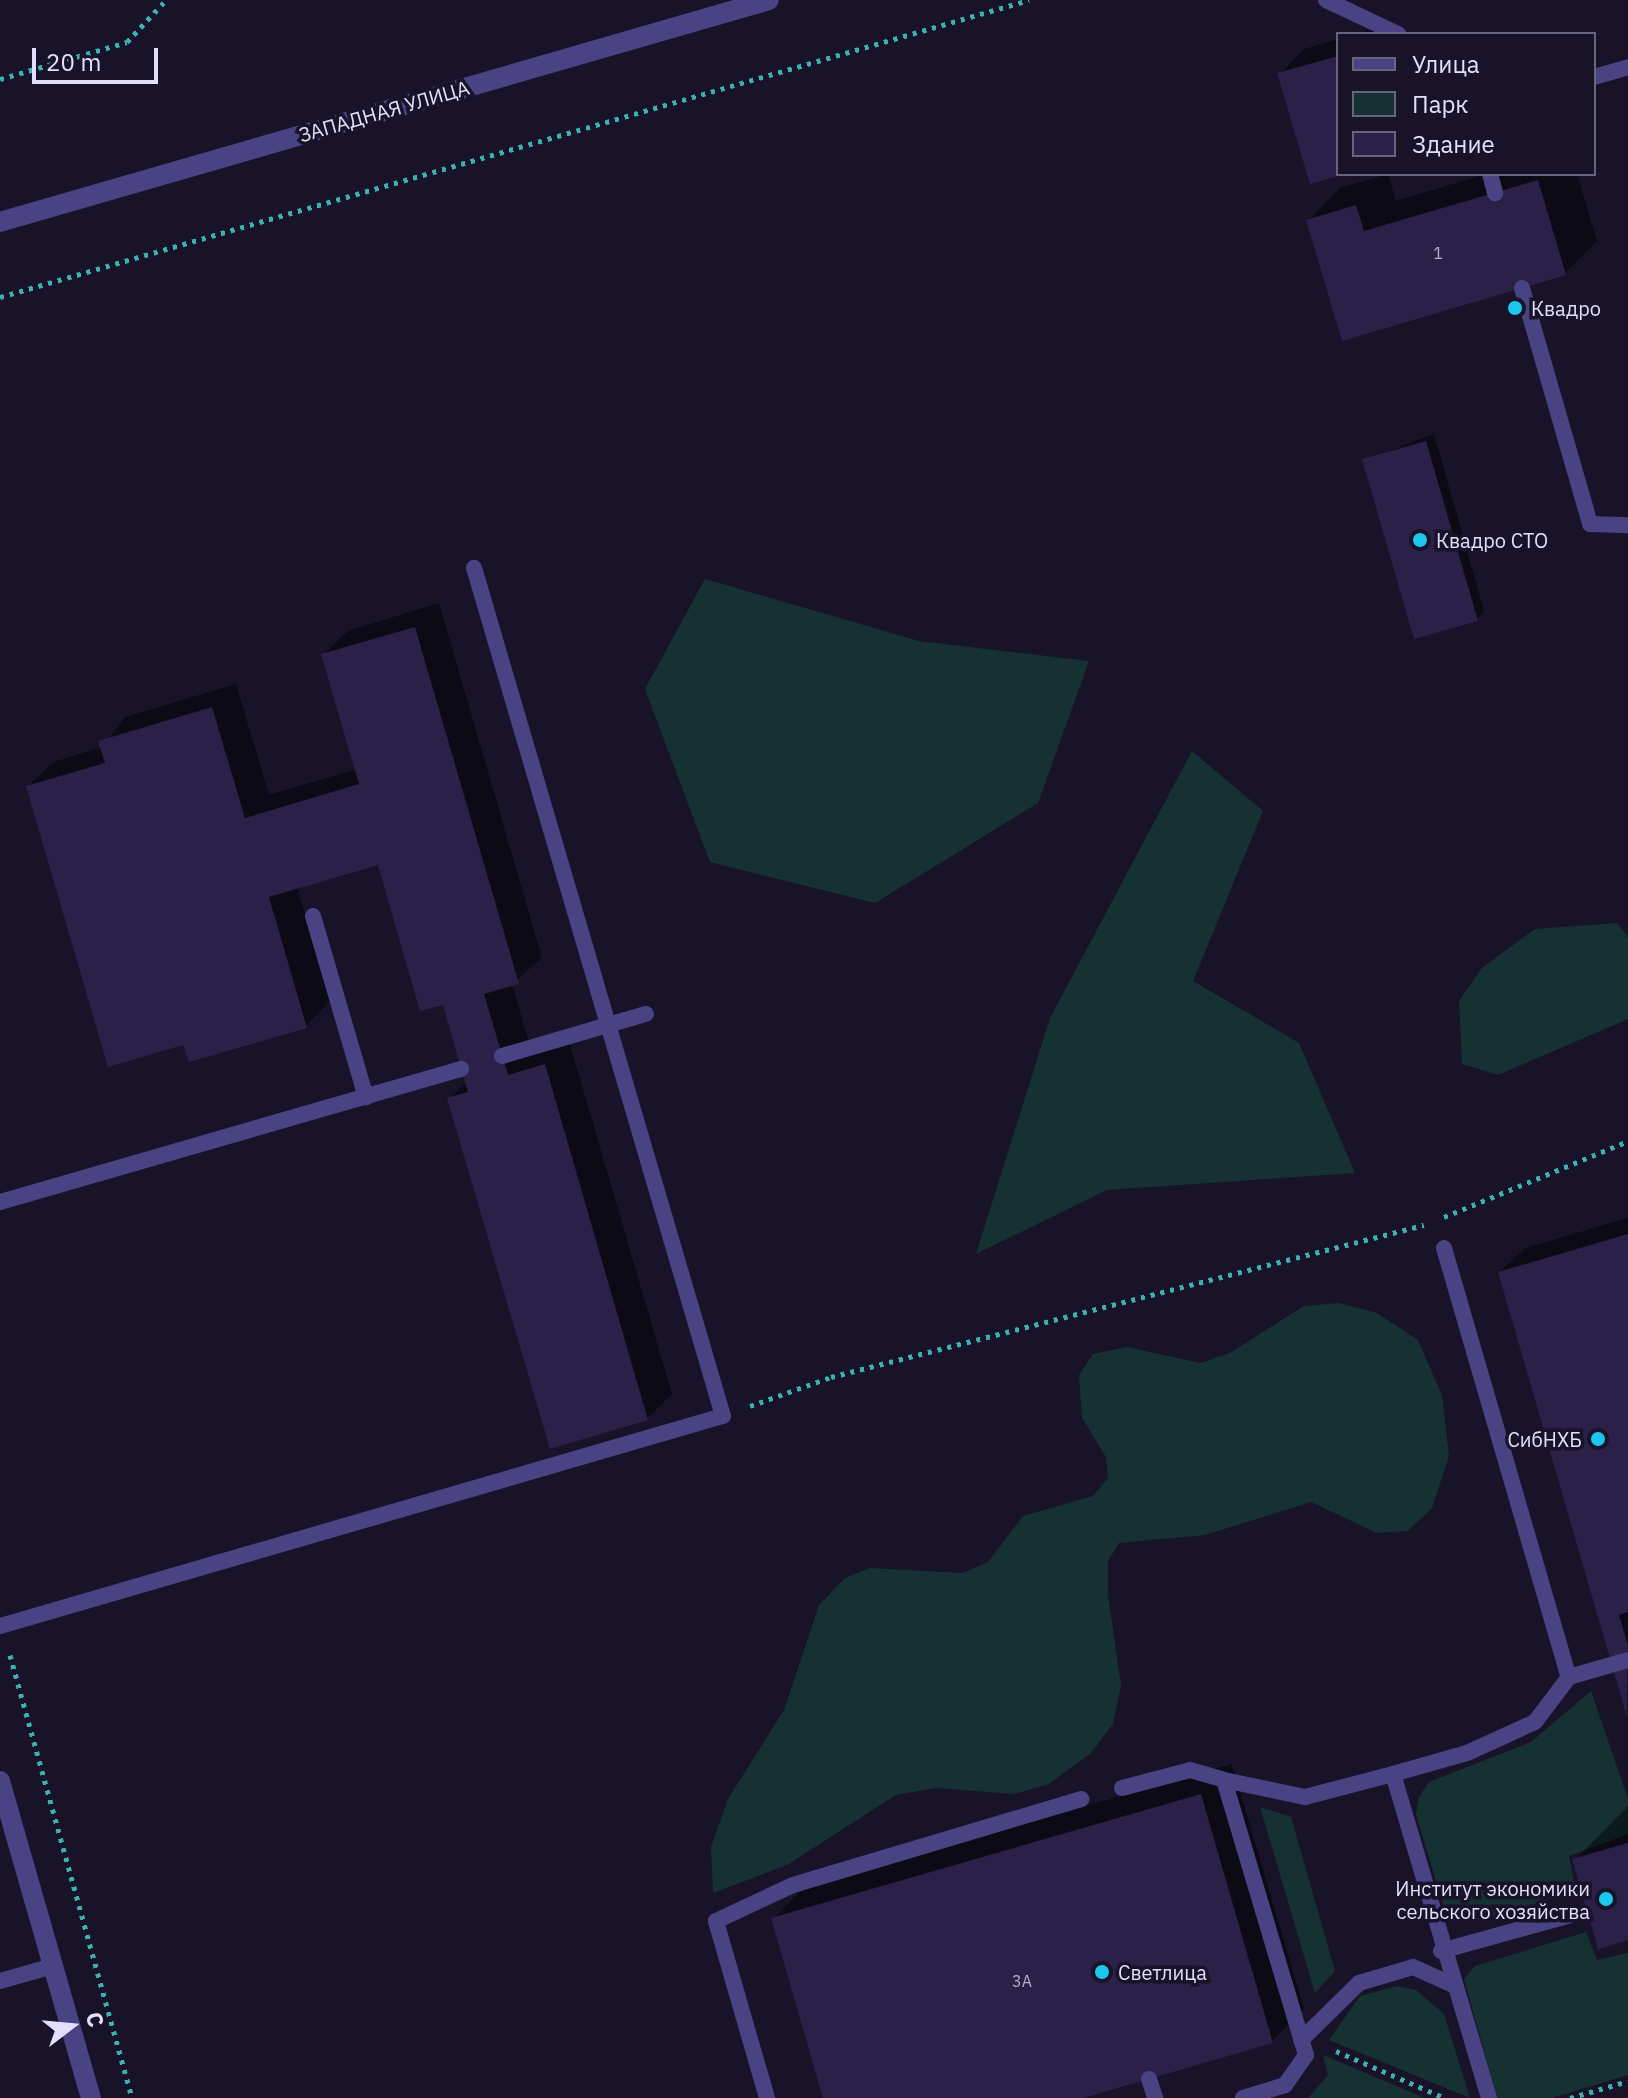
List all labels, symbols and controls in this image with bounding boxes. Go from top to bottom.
scale bar [36,32,162,82]
legend [1336,32,1596,176]
text: 20 m [46,46,101,78]
text: Улица [1412,48,1480,80]
street label: ЗАПАДНАЯ УЛИЦА [296,75,472,147]
text: Парк [1412,88,1469,120]
text: Здание [1412,128,1495,160]
house number: 1 [1433,243,1443,263]
place label: Квадро [1531,296,1601,320]
marker: Квадро [1506,299,1524,317]
place label: Квадро СТО [1436,528,1548,552]
marker: Квадро СТО [1411,531,1429,549]
place label: СибНХБ [1507,1427,1582,1451]
marker: СибНХБ [1589,1430,1607,1448]
place label: Институт экономики сельского хозяйства [1395,1876,1590,1923]
marker: Институт экономики сельского хозяйства [1597,1890,1615,1908]
place label: Светлица [1118,1960,1207,1984]
marker: Светлица [1093,1963,1111,1981]
house number: 3А [1012,1971,1032,1991]
north arrow [32,1986,112,2066]
text: С [80,2008,111,2030]

